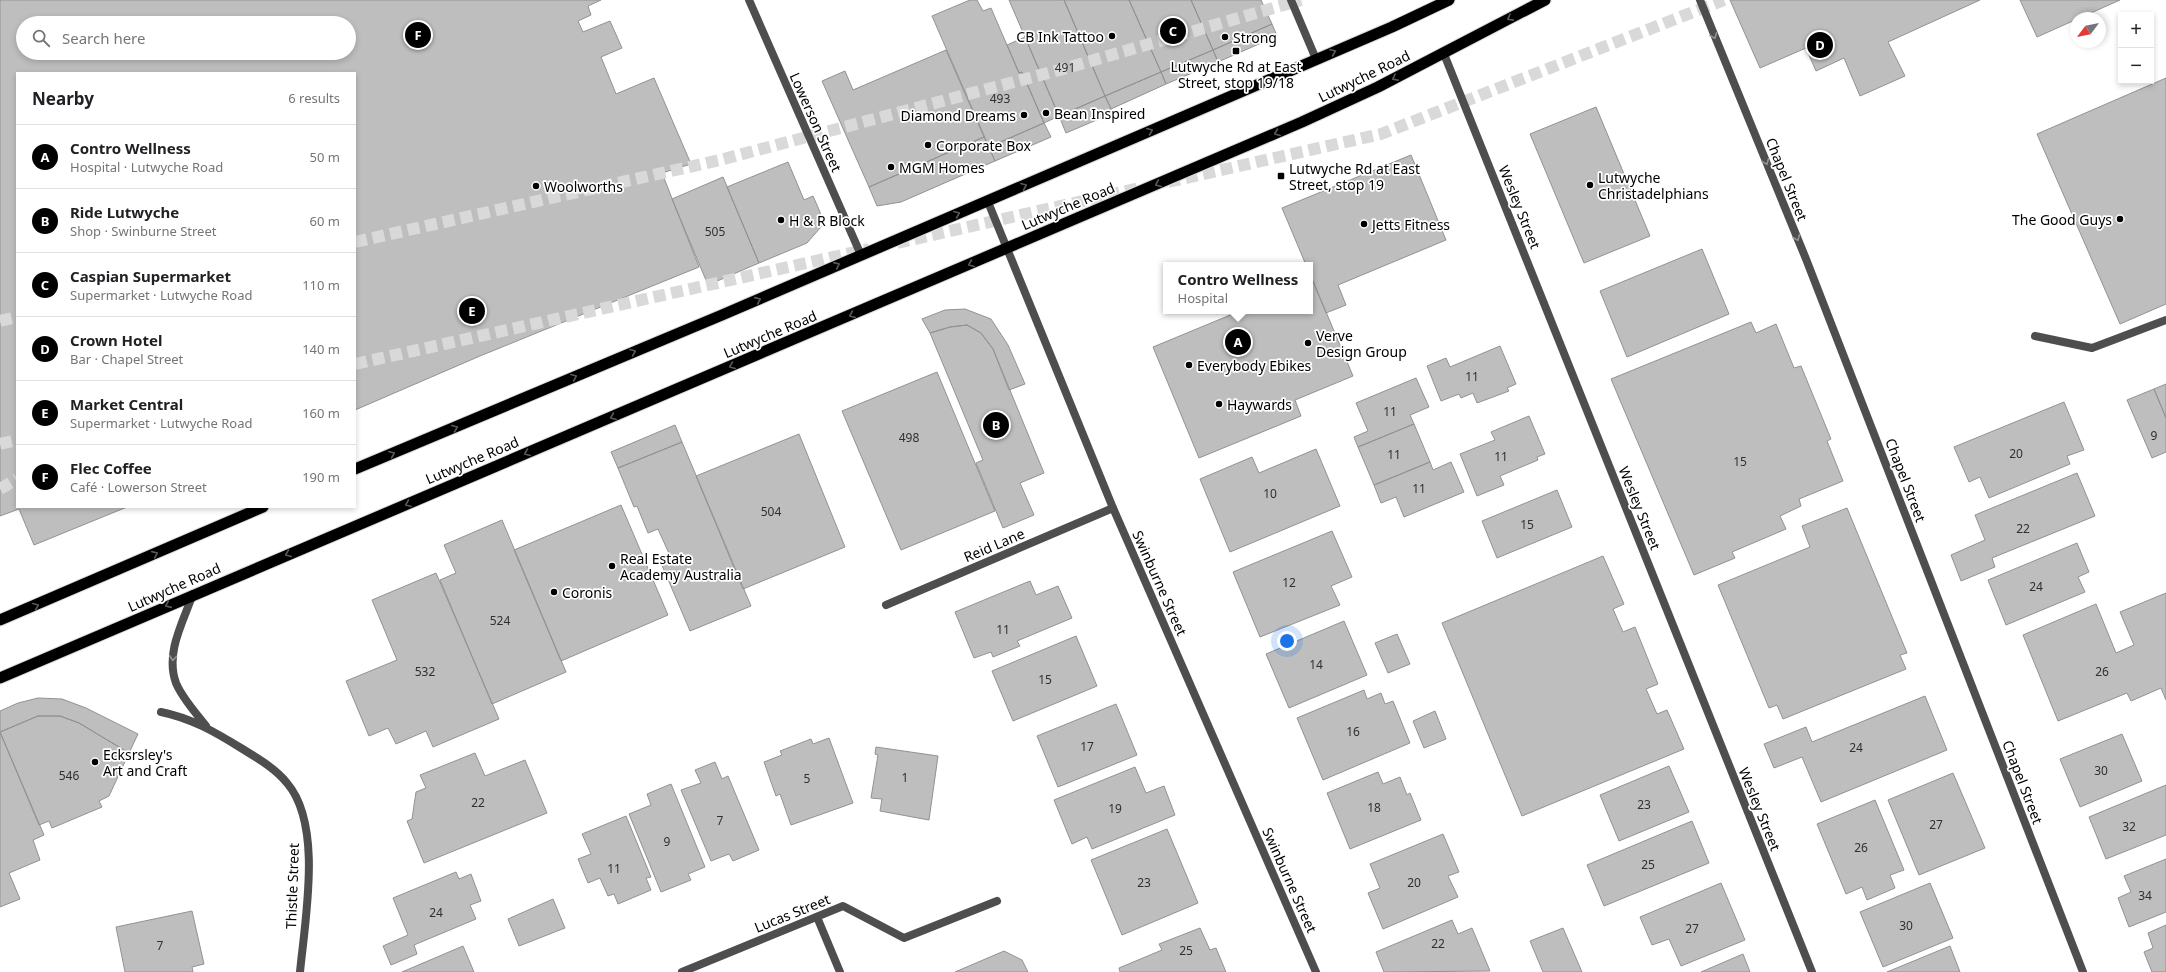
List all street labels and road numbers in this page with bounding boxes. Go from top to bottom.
street label: Lutwyche Road [1315,46,1413,106]
street label: Lowerson Street [786,69,846,175]
street label: Chapel Street [1762,135,1812,223]
street label: Wesley Street [1495,162,1545,252]
street label: Lutwyche Road [1018,178,1118,234]
street label: Lutwyche Road [720,306,820,362]
street label: Lutwyche Road [422,432,522,488]
street label: Chapel Street [1881,435,1931,525]
street label: Wesley Street [1615,463,1665,553]
street label: Reid Lane [961,524,1027,566]
street label: Swinburne Street [1128,527,1192,639]
street label: Lutwyche Road [125,558,223,616]
street label: Chapel Street [1998,737,2048,827]
street label: Wesley Street [1735,764,1785,854]
street label: Swinburne Street [1258,824,1322,936]
street label: Thistle Street [281,843,303,929]
street label: Lucas Street [751,889,833,937]

